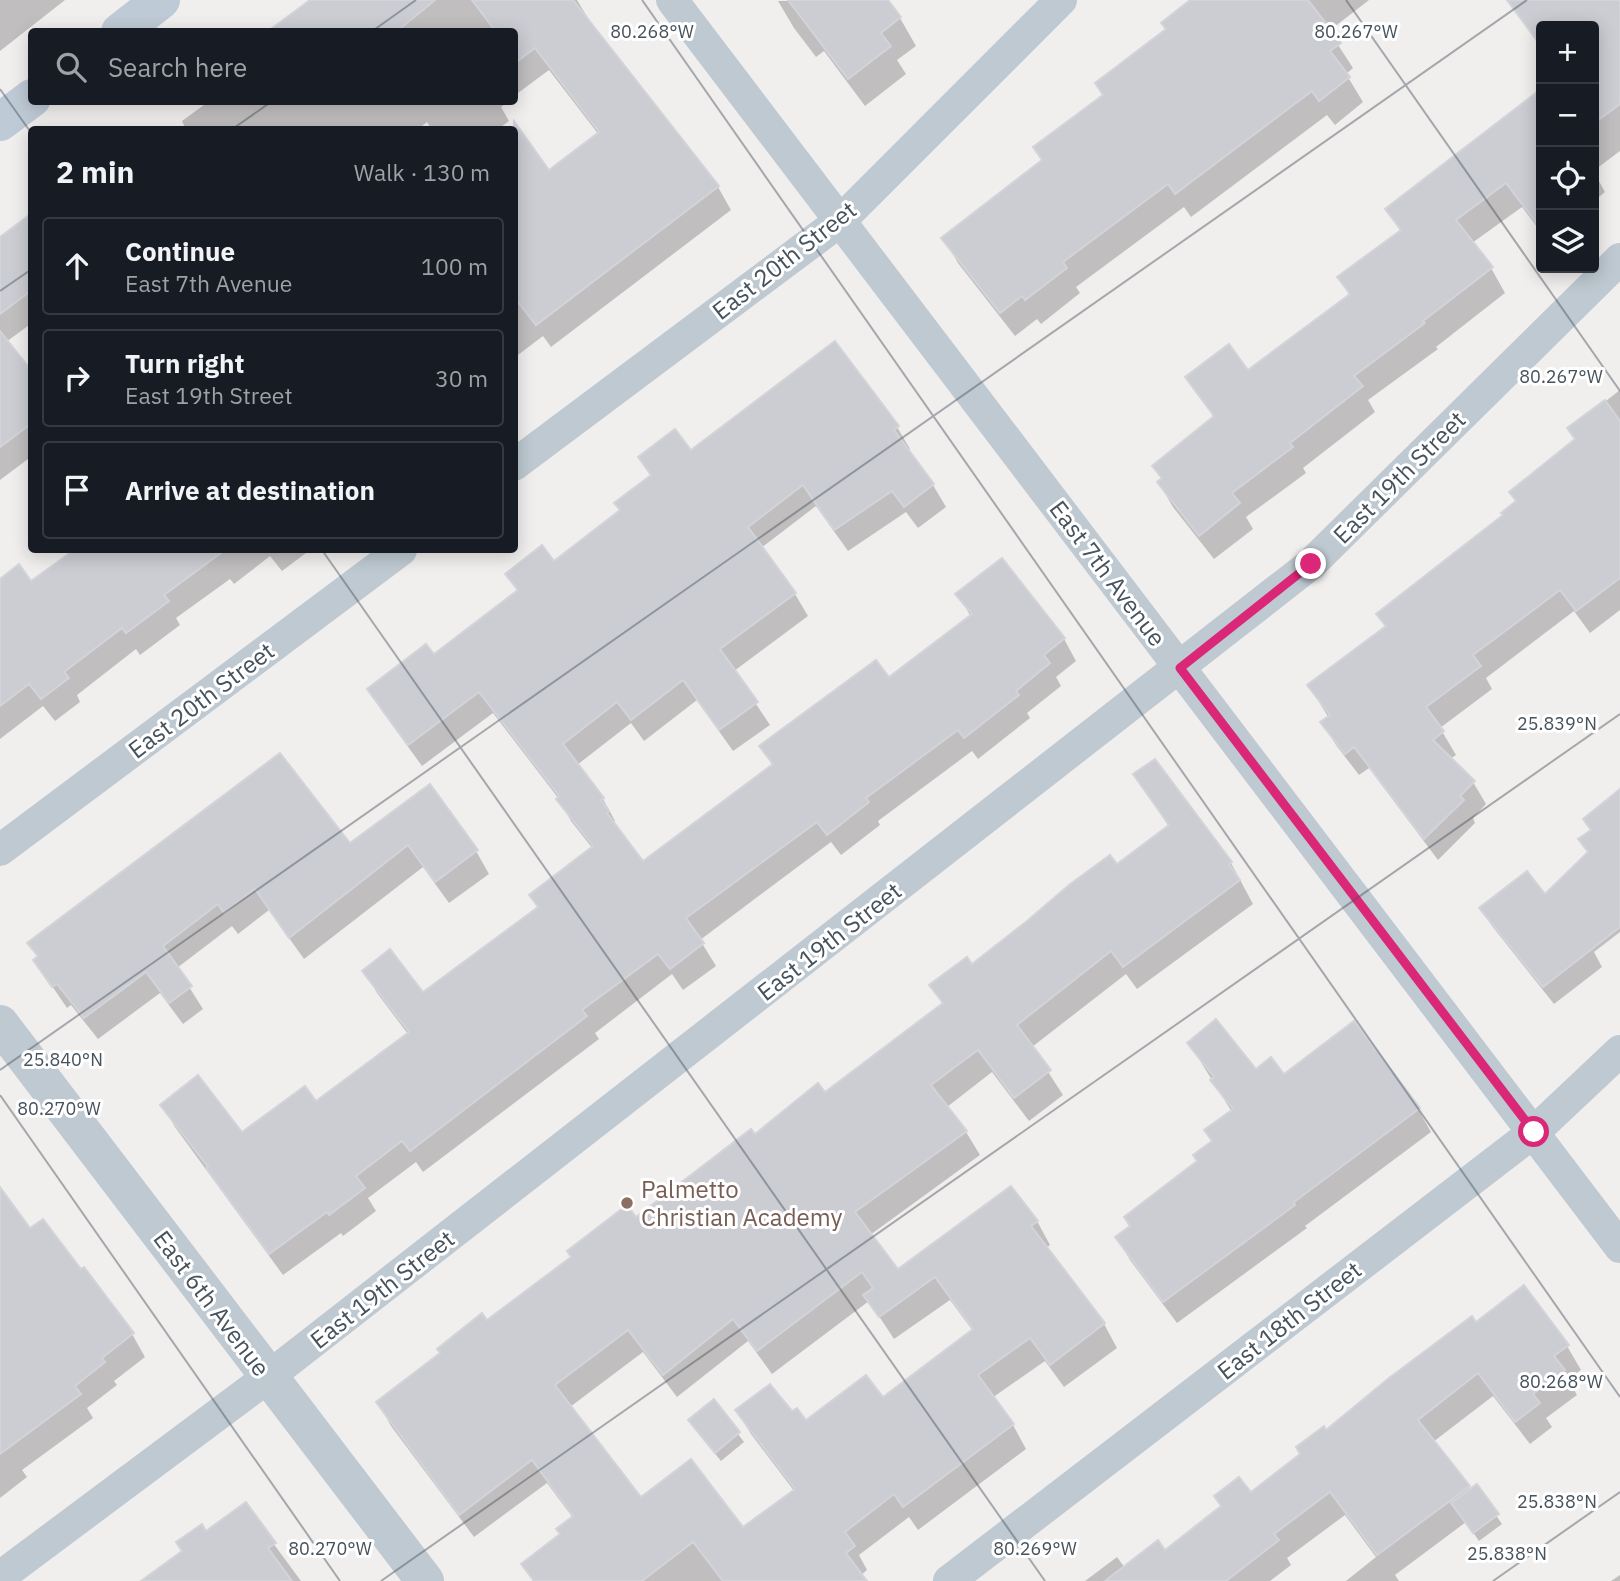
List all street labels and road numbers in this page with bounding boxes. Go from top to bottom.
street label: East 20th Street [705,194,863,326]
street label: East 19th Street [1326,404,1472,550]
street label: East 7th Avenue [1043,494,1173,652]
street label: East 20th Street [122,635,280,765]
street label: East 19th Street [750,875,908,1007]
street label: East 19th Street [303,1223,461,1355]
street label: East 6th Avenue [147,1224,277,1382]
street label: East 18th Street [1210,1254,1368,1386]

